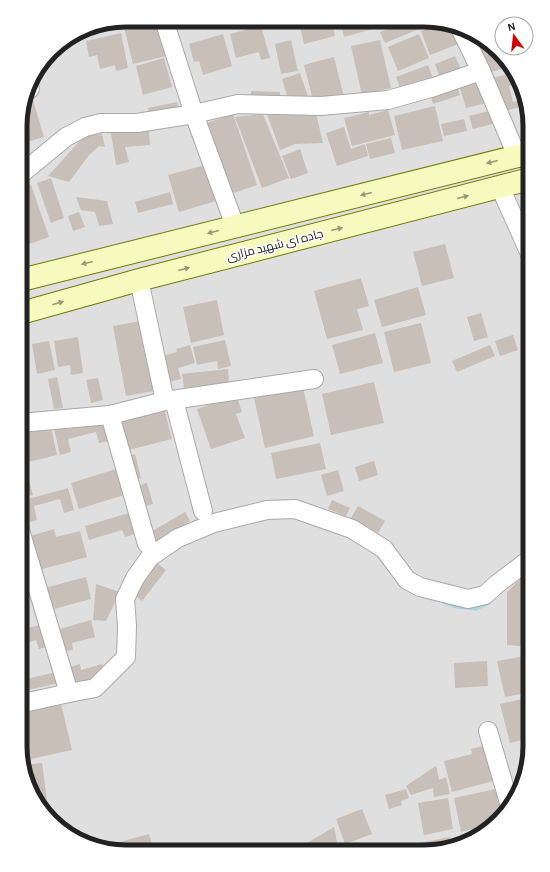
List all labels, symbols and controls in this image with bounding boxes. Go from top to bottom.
north arrow [494,16,534,56]
text: N [506,21,517,33]
one-way arrow [486,160,498,166]
one-way arrow [360,191,372,197]
one-way arrow [456,193,469,199]
one-way arrow [331,226,343,232]
street label: جاده ای شهید مزاری [225,227,325,264]
one-way arrow [206,229,219,235]
one-way arrow [80,261,93,267]
one-way arrow [177,265,190,271]
one-way arrow [52,300,64,306]

